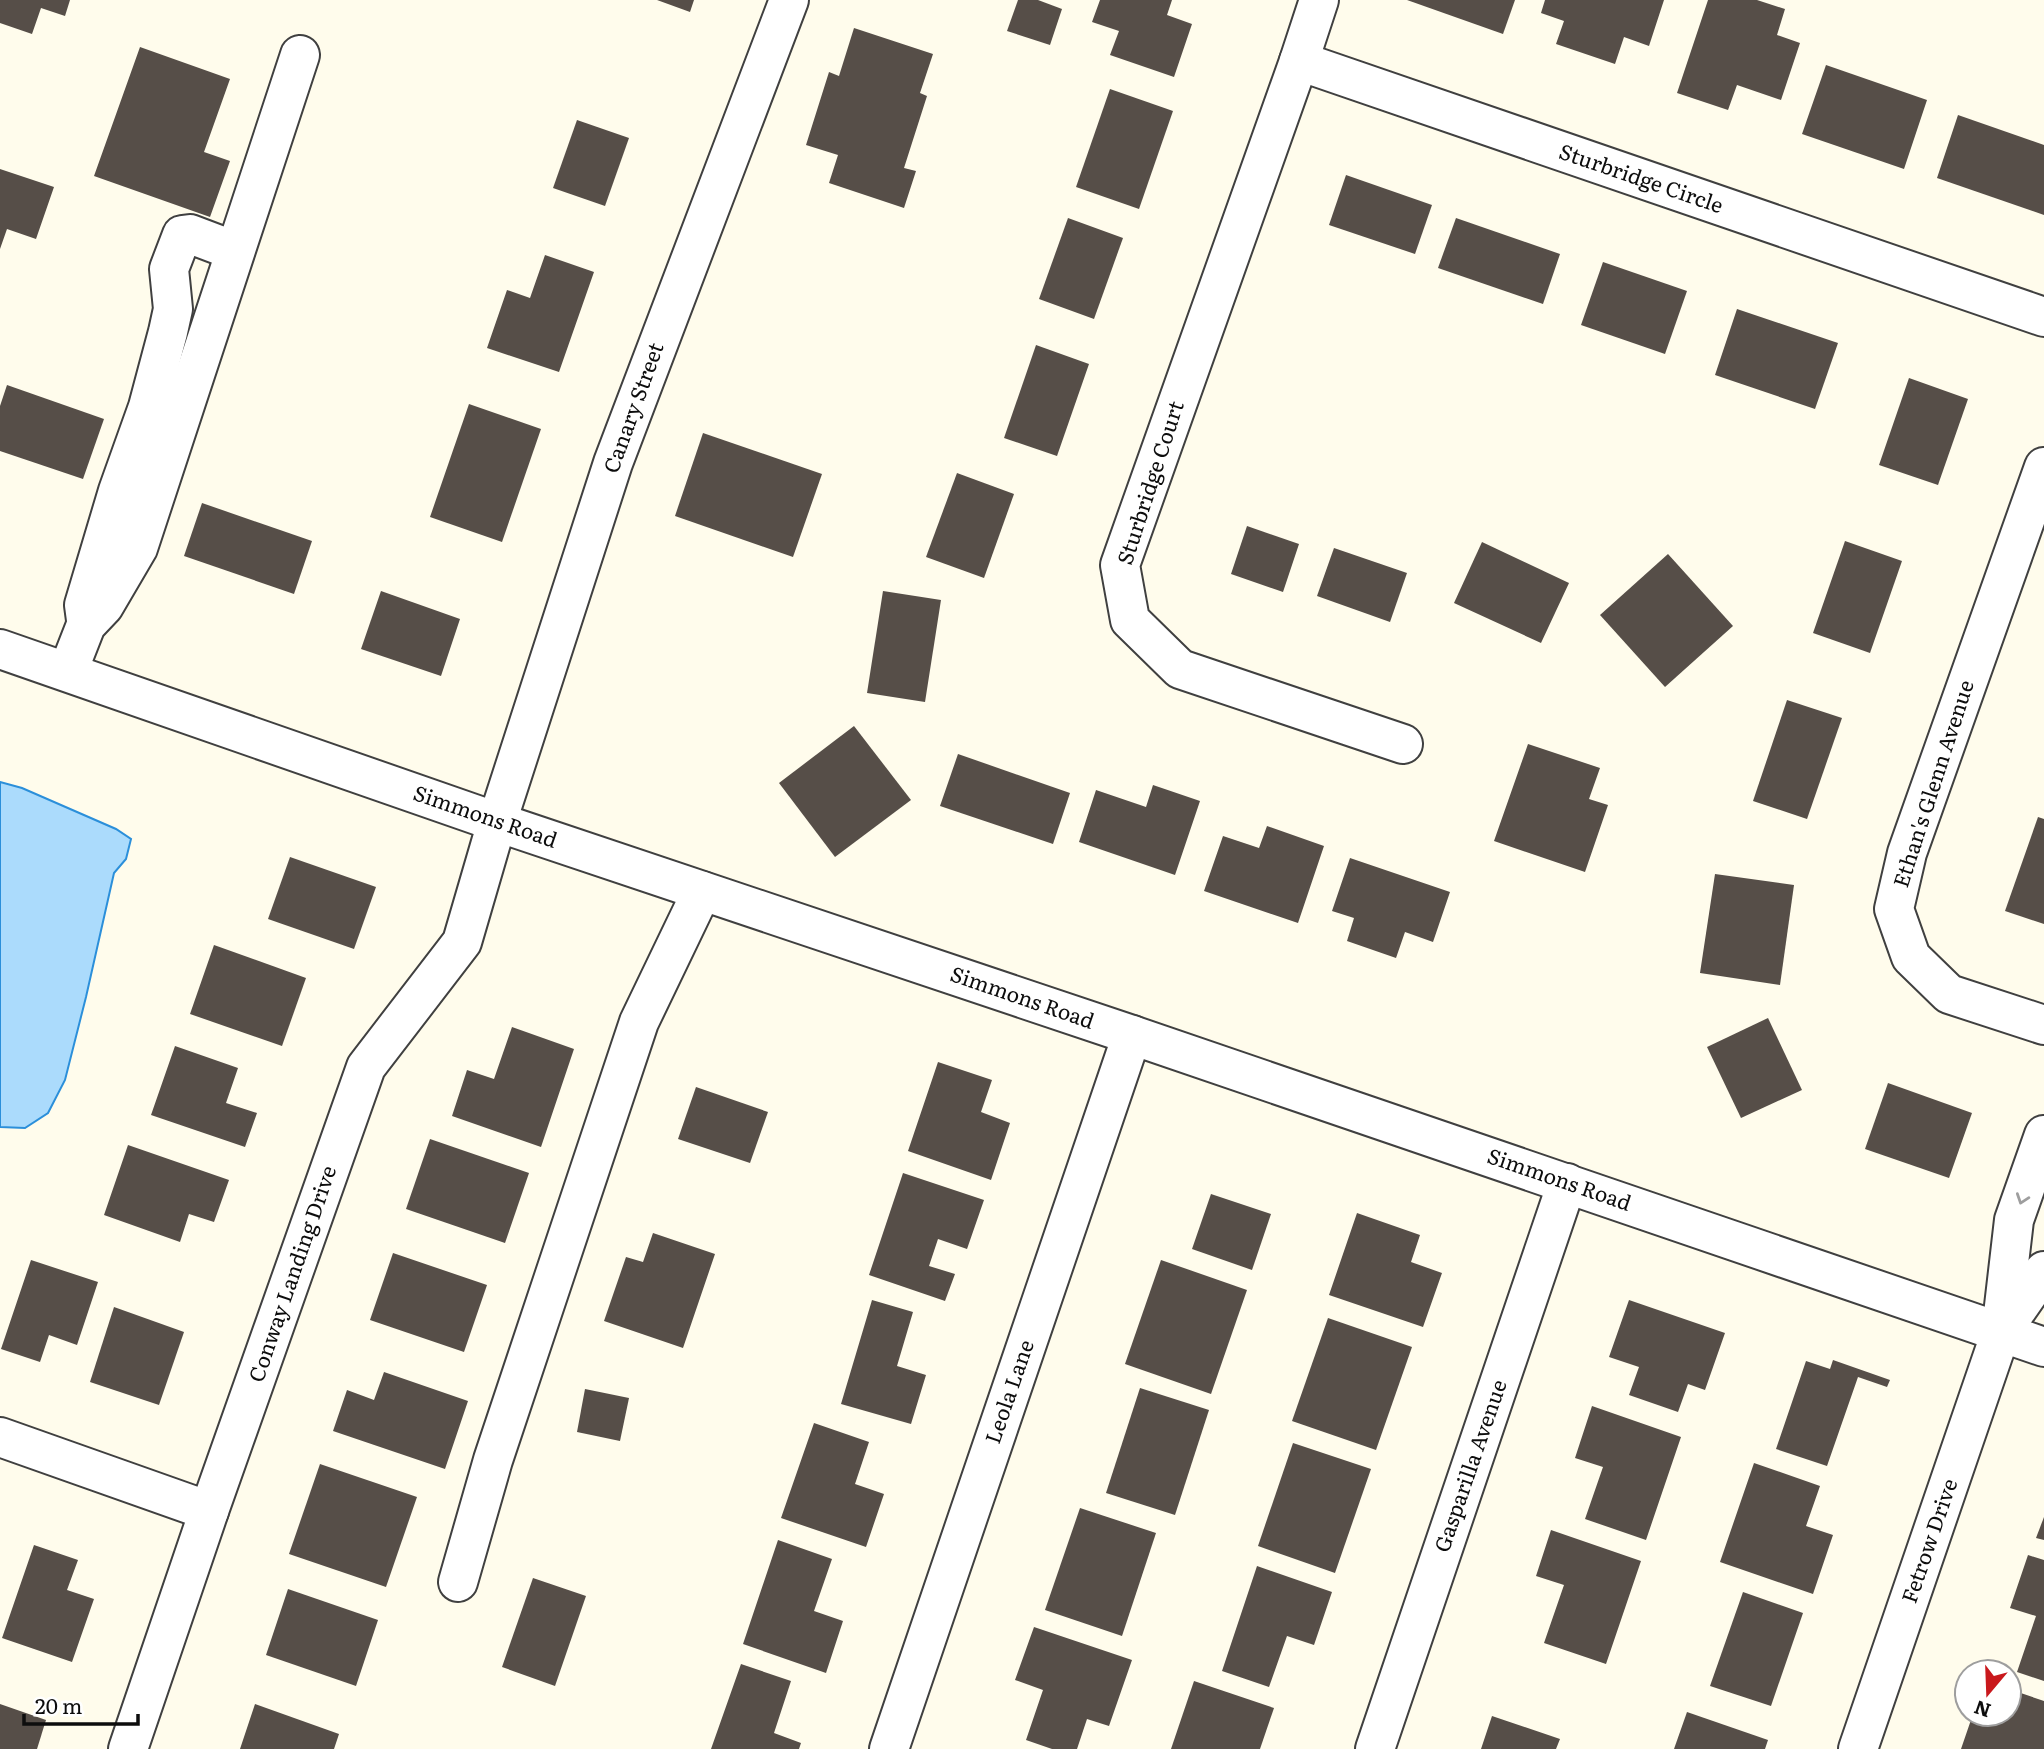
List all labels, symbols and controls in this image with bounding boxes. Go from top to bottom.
street label: Sturbridge Circle [1556,134,1728,219]
street label: Canary Street [594,337,670,477]
street label: Sturbridge Court [1107,396,1190,568]
street label: Ethan's Glenn Avenue [1883,675,1980,891]
street label: Simmons Road [410,775,562,854]
street label: Simmons Road [947,956,1099,1035]
street label: Simmons Road [1484,1138,1636,1217]
street label: Conway Landing Drive [239,1161,342,1386]
one-way arrow [2016,1193,2030,1205]
street label: Leola Lane [975,1335,1040,1447]
street label: Gasparilla Avenue [1425,1375,1513,1556]
street label: Fetrow Drive [1892,1474,1963,1607]
north arrow [1953,1658,2023,1728]
scale bar [24,1682,138,1726]
text: 20 m [35,1689,82,1720]
text: N [1970,1694,1994,1726]

